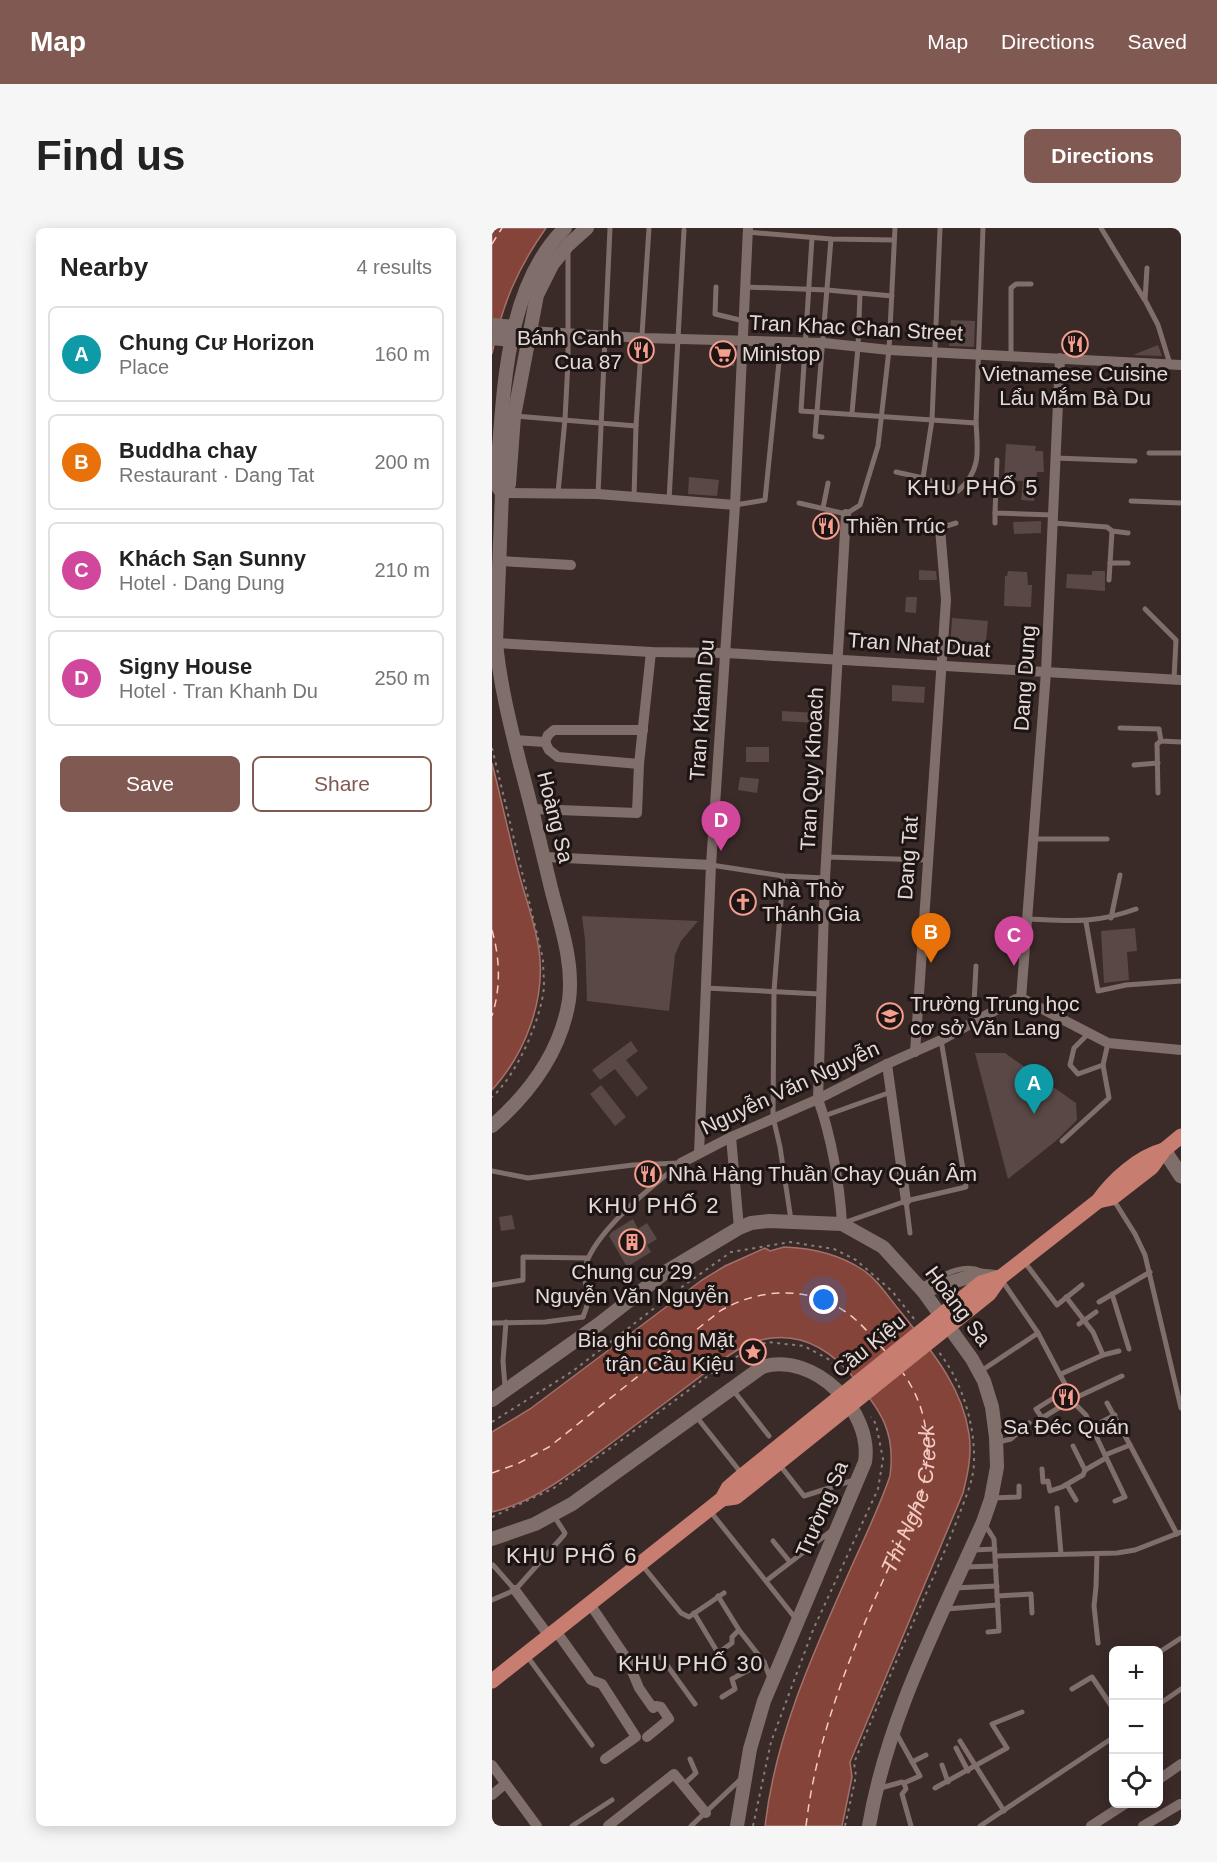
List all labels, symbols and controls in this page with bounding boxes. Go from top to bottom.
text: Map [30,26,86,57]
text: Map [927,30,968,53]
text: Directions [1001,30,1094,53]
text: Saved [1127,30,1187,53]
button: Directions [1024,129,1181,183]
text: Find us [36,132,185,179]
text: Nearby [60,252,148,282]
text: 4 results [356,256,432,278]
street label: Tran Khac Chan Street [749,310,964,345]
place label: Bánh Canh Cua 87 [517,326,622,373]
restaurant icon: Vietnamese Cuisine Lẩu Mắm Bà Du [1060,329,1090,359]
text: Chung Cư Horizon [119,330,315,355]
restaurant icon: Bánh Canh Cua 87 [626,335,656,365]
supermarket icon: Ministop [708,339,738,369]
place label: Ministop [742,342,820,365]
text: A [74,343,89,365]
text: 160 m [374,343,430,365]
text: Place [119,356,169,378]
place label: Vietnamese Cuisine Lẩu Mắm Bà Du [982,362,1168,409]
text: Buddha chay [119,438,257,463]
text: B [74,451,89,473]
text: 200 m [374,451,430,473]
text: Restaurant · Dang Tat [119,464,314,486]
district label: KHU PHỐ 5 [907,474,1039,500]
restaurant icon: Thiền Trúc [811,511,841,541]
place label: Thiền Trúc [846,514,945,537]
text: Khách Sạn Sunny [119,546,306,571]
text: C [74,559,89,581]
text: 210 m [374,559,430,581]
text: Hotel · Dang Dung [119,572,285,594]
street label: Dang Dung [1009,624,1040,732]
street label: Tran Nhat Duat [847,628,991,661]
street label: Tran Khanh Du [685,639,718,781]
text: Signy House [119,654,252,679]
text: D [74,667,89,689]
text: 250 m [374,667,430,689]
text: Hotel · Tran Khanh Du [119,680,318,702]
street label: Tran Quy Khoach [796,687,827,851]
button: Save [60,756,240,812]
button: Share [252,756,432,812]
street label: Hoàng Sa [533,769,578,865]
pin: D [702,802,740,851]
street label: Dang Tat [893,815,922,901]
place label: Nhà Thờ Thánh Gia [762,878,860,925]
church icon: Nhà Thờ Thánh Gia [728,887,758,917]
pin: B [912,914,950,963]
pin: C [994,916,1034,966]
place label: Trường Trung học cơ sở Văn Lang [910,992,1079,1039]
school or university icon: Trường Trung học cơ sở Văn Lang [875,1001,905,1031]
street label: Nguyễn Văn Nguyễn [697,1036,882,1139]
pin: A [1014,1064,1054,1114]
restaurant icon: Nhà Hàng Thuần Chay Quán Âm [633,1159,663,1189]
place label: Nhà Hàng Thuần Chay Quán Âm [668,1162,977,1185]
district label: KHU PHỐ 2 [588,1192,720,1218]
building icon: Chung cư 29 Nguyễn Văn Nguyễn [617,1227,647,1257]
place label: Chung cư 29 Nguyễn Văn Nguyễn [535,1260,729,1307]
street label: Hoàng Sa [921,1261,996,1350]
your location [809,1285,838,1314]
street label: Cầu Kiệu [828,1309,909,1382]
place label: Bia ghi công Mặt trận Cầu Kiệu [578,1328,734,1375]
place icon: Bia ghi công Mặt trận Cầu Kiệu [738,1337,768,1367]
restaurant icon: Sa Đéc Quán [1051,1382,1081,1412]
place label: Sa Đéc Quán [1003,1415,1129,1438]
water label: Thi Nghe Creek [876,1423,940,1577]
street label: Trường Sa [791,1457,852,1560]
district label: KHU PHỐ 6 [506,1542,638,1568]
map controls [1109,1646,1163,1808]
button: + [1109,1646,1163,1700]
district label: KHU PHỐ 30 [618,1650,764,1676]
button: − [1109,1700,1163,1754]
button: locate [1109,1754,1163,1808]

